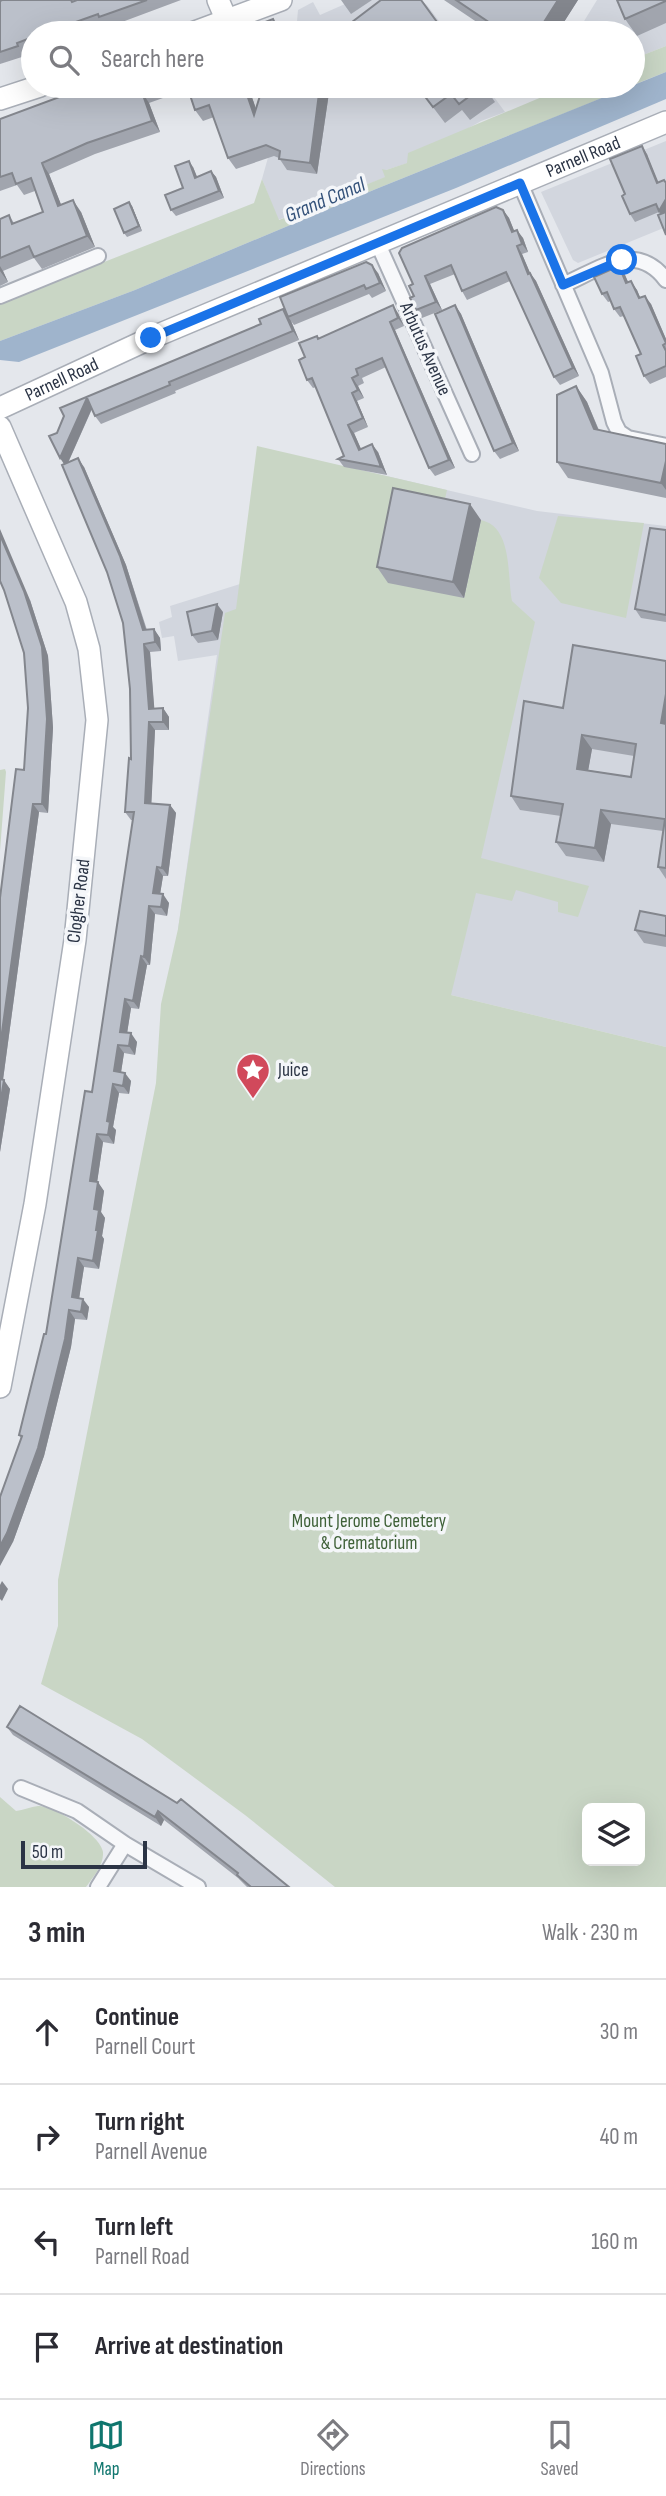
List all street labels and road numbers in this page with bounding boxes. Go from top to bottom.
street label: Parnell Road [543,131,624,182]
street label: Arbutus Avenue [394,298,456,399]
street label: Parnell Road [21,353,102,406]
street label: Clogher Road [62,858,96,944]

